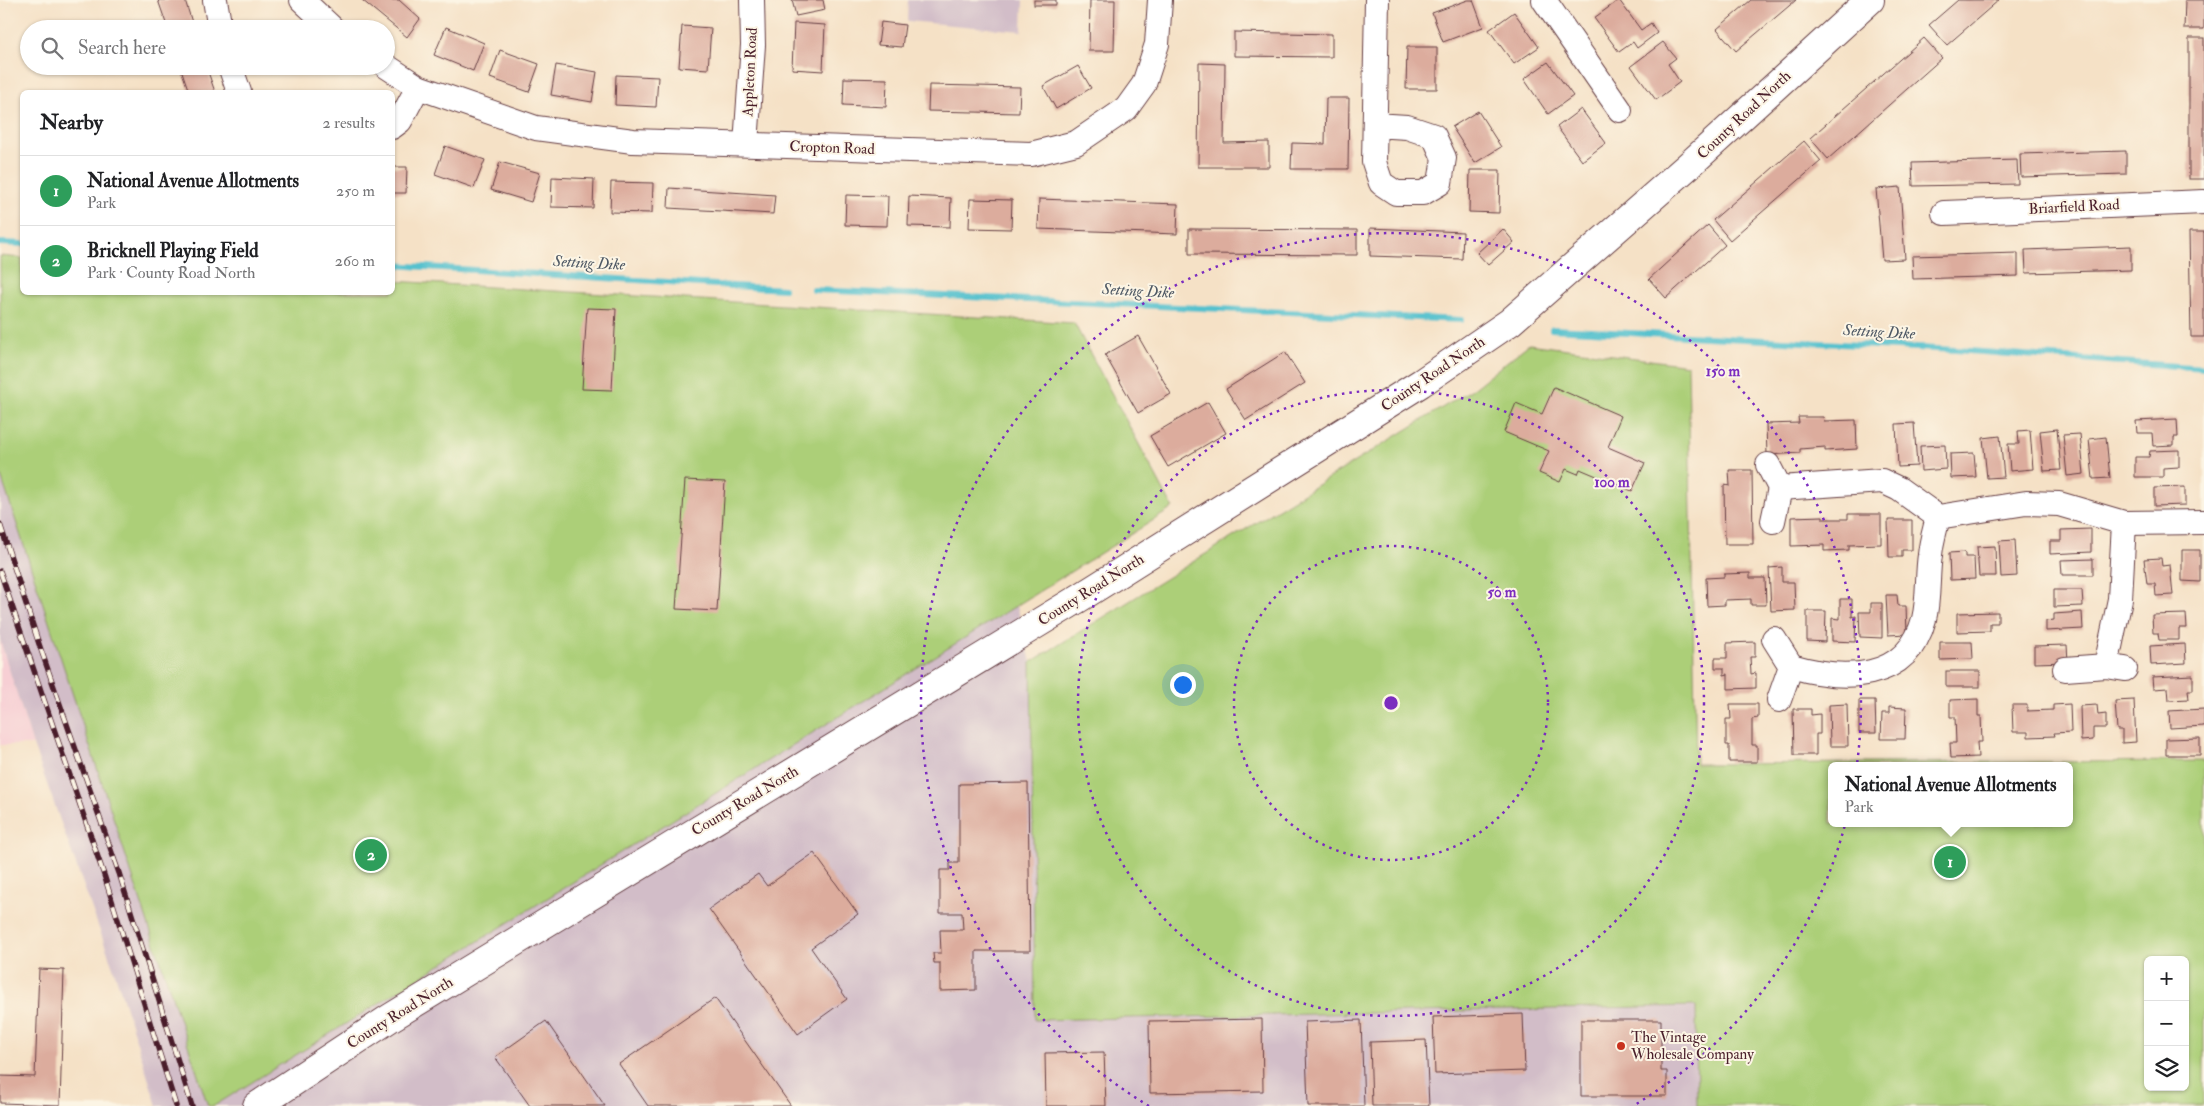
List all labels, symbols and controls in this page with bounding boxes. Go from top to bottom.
search box [20,20,395,75]
street label: Appleton Road [738,26,763,118]
icon: search [38,34,66,62]
text: Search here [78,36,166,60]
street label: County Road North [1693,67,1795,163]
text: Nearby [40,109,103,136]
text: 2 results [322,113,375,133]
street label: Cropton Road [789,137,876,160]
text: National Avenue Allotments [87,169,299,193]
text: 1 [53,181,59,201]
text: 250 m [336,181,375,201]
text: Park [87,193,116,213]
street label: Briarfield Road [2028,195,2121,219]
text: Bricknell Playing Field [87,239,259,263]
text: 2 [52,251,60,271]
text: 260 m [335,251,375,271]
water label: Setting Dike [551,251,626,275]
text: Park · County Road North [87,263,255,283]
water label: Setting Dike [1100,279,1175,303]
water label: Setting Dike [1841,320,1916,344]
street label: County Road North [1377,332,1489,416]
text: 150 m [1706,362,1740,381]
text: 100 m [1594,473,1630,492]
street label: County Road North [1034,550,1148,630]
text: 50 m [1488,583,1517,602]
your location [1170,672,1196,698]
centre of rings [1382,694,1400,712]
street label: County Road North [688,762,802,840]
popup [1828,762,2073,827]
text: National Avenue Allotments [1844,773,2057,797]
text: Park [1844,797,1874,817]
pin: 2 [355,836,387,874]
pin: 1 [1934,843,1966,881]
map controls [2144,956,2189,1091]
button: + [2144,956,2189,1001]
street label: County Road North [343,973,457,1053]
button: − [2144,1001,2189,1046]
place label: The Vintage Wholesale Company [1630,1028,1754,1065]
marker: The Vintage Wholesale Company [1615,1040,1627,1052]
button: layers [2144,1046,2189,1091]

